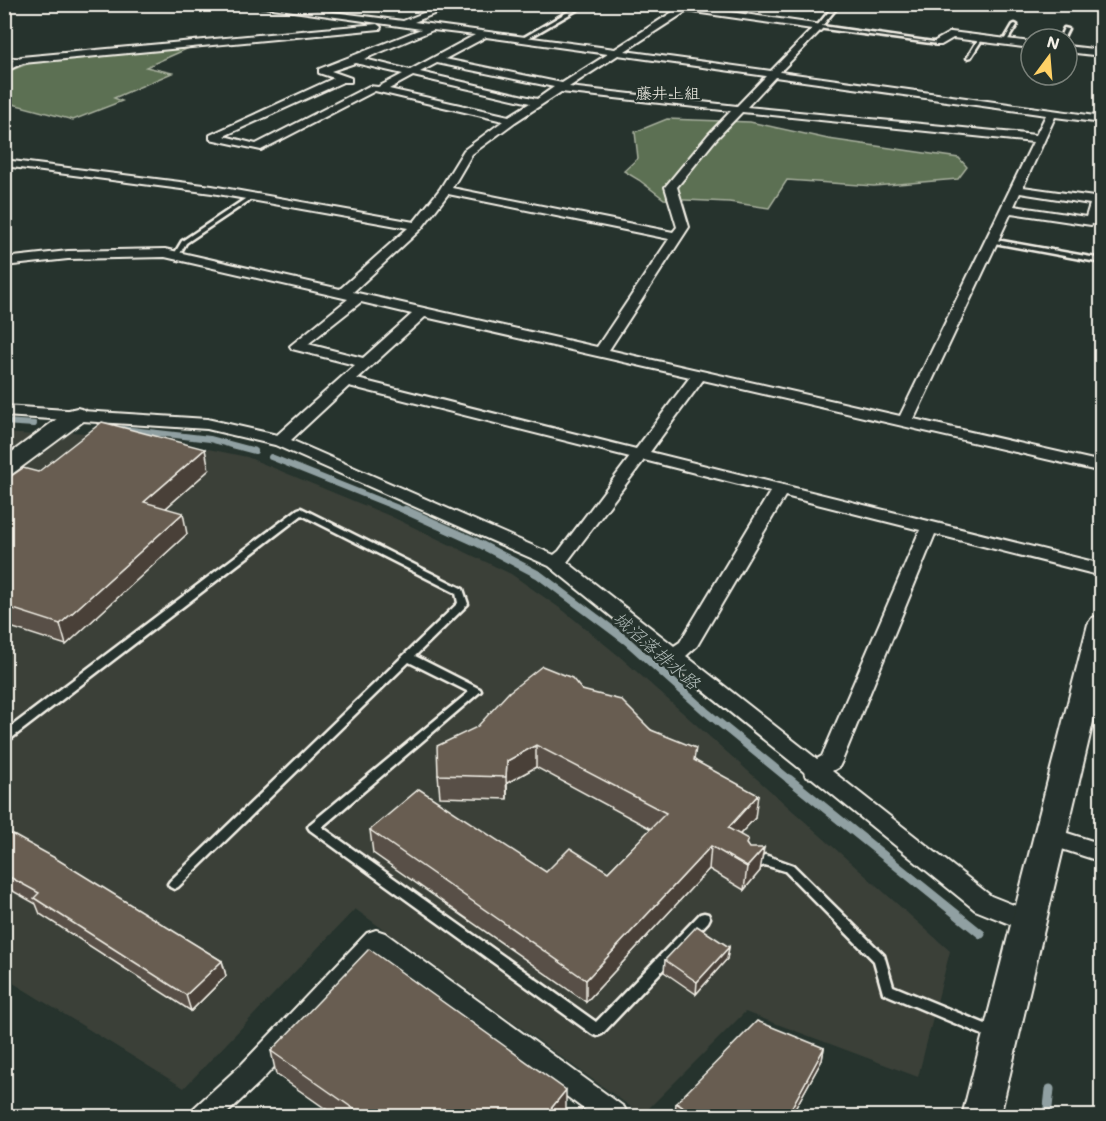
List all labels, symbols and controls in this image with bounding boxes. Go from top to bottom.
north arrow [1019,27,1079,87]
text: N [1045,30,1062,54]
district label: 藤井上組 [636,82,700,103]
water label: 城沼落排水路 [608,606,706,695]

